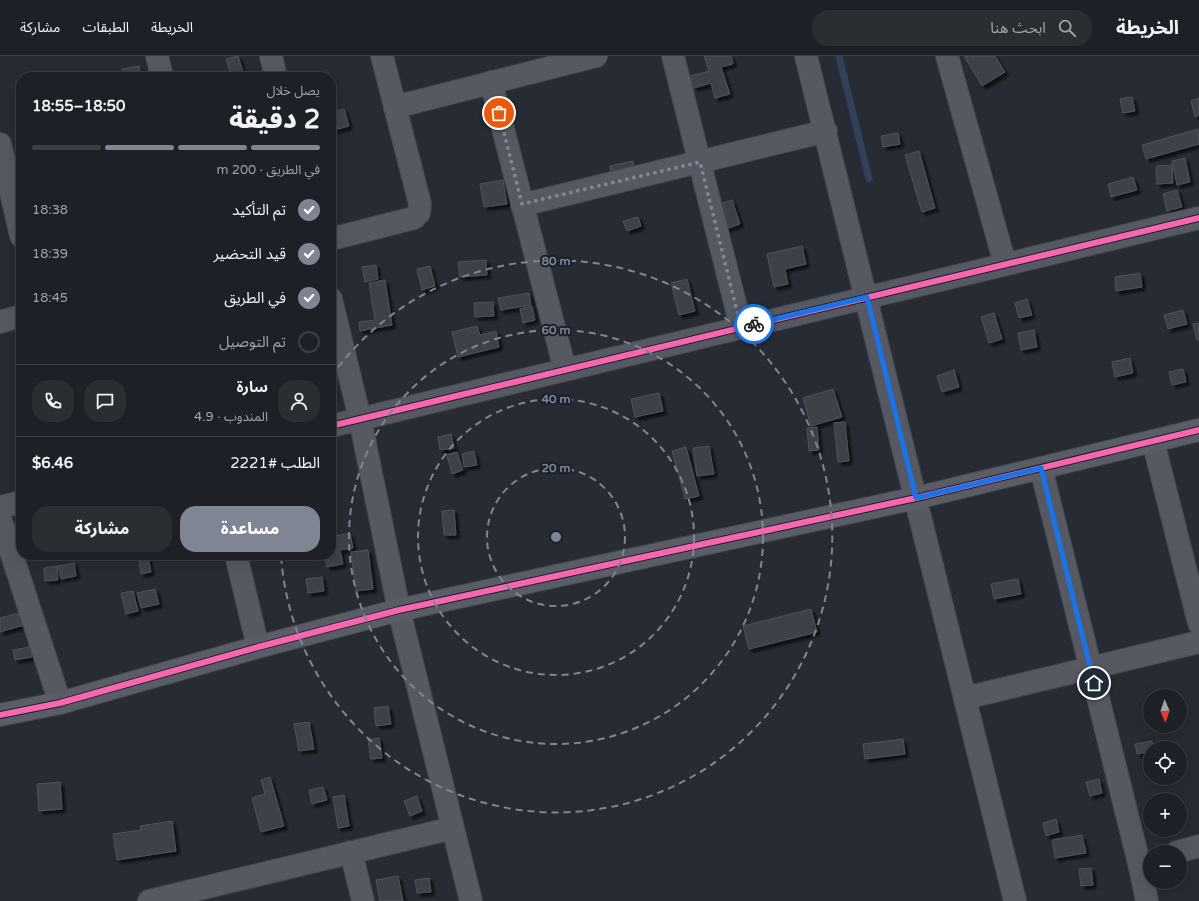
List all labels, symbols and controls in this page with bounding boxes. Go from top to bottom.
search box [812,10,1092,46]
icon: search [1056,17,1078,39]
text: الخريطة [1116,17,1179,39]
text: مشاركة [20,19,60,36]
text: الطبقات [82,19,129,36]
text: الخريطة [151,19,193,36]
text: ابحث هنا [990,19,1046,37]
text: يصل خلال [266,83,320,99]
pin [482,96,516,130]
text: 18:50–18:55 [32,97,125,115]
icon: bag [488,102,510,124]
text: 2 دقيقة [229,104,320,135]
text: في الطريق · 200 m [216,162,320,178]
icon: check [298,199,320,221]
text: تم التأكيد [232,201,286,219]
text: 18:38 [32,202,68,218]
icon: check [298,243,320,265]
text: قيد التحضير [213,245,286,263]
text: 18:39 [32,246,68,262]
text: 80 m [541,254,571,268]
icon: check [298,287,320,309]
text: في الطريق [224,289,286,307]
text: 18:45 [32,290,68,306]
courier [734,304,774,344]
icon: bike [743,313,765,335]
text: 60 m [541,323,571,337]
text: تم التوصيل [219,333,286,351]
text: سارة [236,378,268,396]
button: phone [32,380,74,422]
button: chat [84,380,126,422]
button: person [278,380,320,422]
text: 40 m [541,392,571,406]
text: المندوب · 4.9 [194,409,268,425]
text: $6.46 [32,454,73,472]
text: الطلب #2221 [230,454,320,472]
text: 20 m [541,461,571,475]
button: مشاركة [32,506,172,552]
button: مساعدة [180,506,320,552]
centre of rings [549,530,563,544]
pin [1077,666,1111,700]
icon: home [1083,672,1105,694]
north arrow [1143,689,1187,733]
map controls [1143,689,1187,889]
button: locate [1143,741,1187,785]
button: + [1143,793,1187,837]
button: − [1143,845,1187,889]

